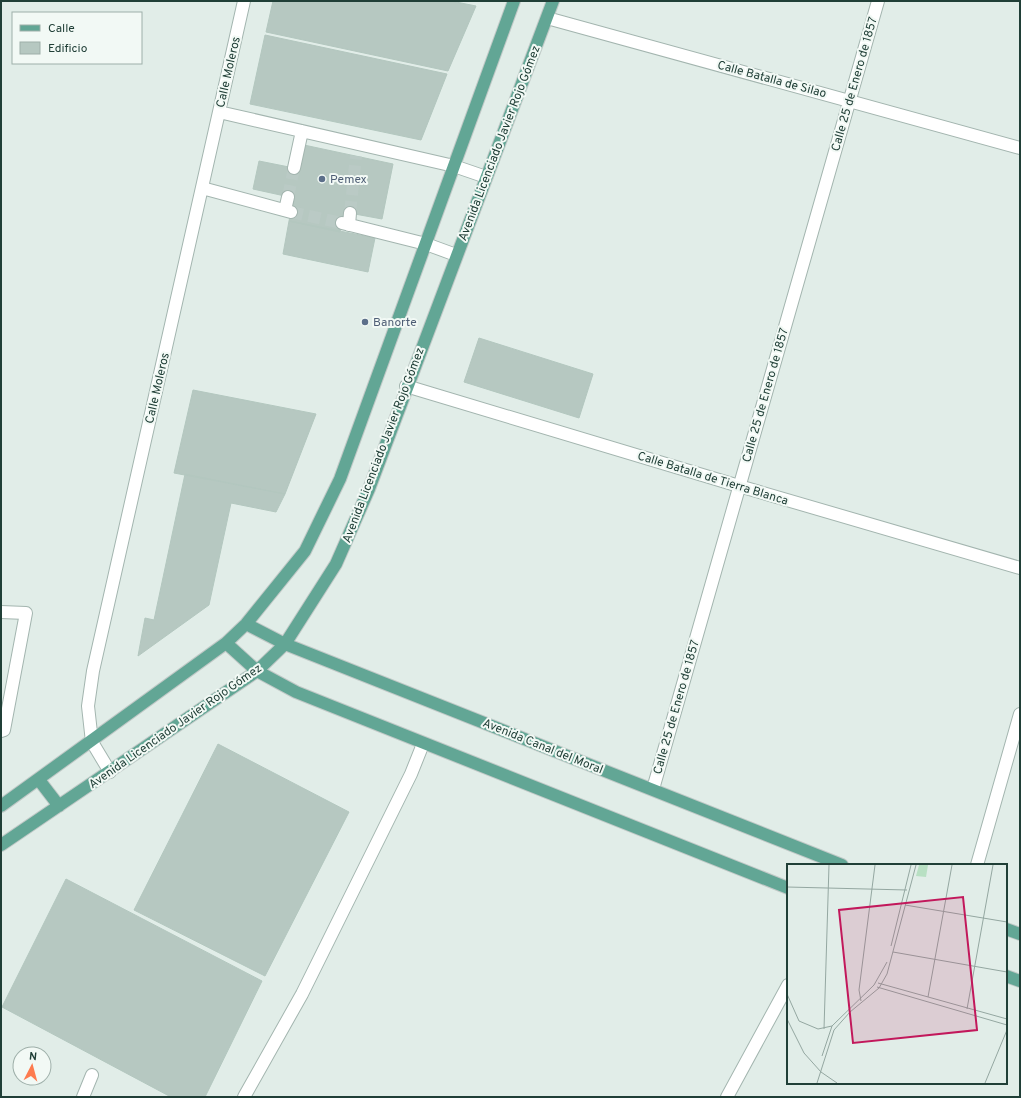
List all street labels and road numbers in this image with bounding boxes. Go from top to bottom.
street label: Calle 25 de Enero de 1857 [828,15,882,153]
street label: Calle Moleros [213,35,245,109]
street label: Avenida Licenciado Javier Rojo Gómez [455,43,545,243]
street label: Calle Batalla de Silao [715,58,828,102]
street label: Calle 25 de Enero de 1857 [739,326,793,464]
street label: Avenida Licenciado Javier Rojo Gómez [339,345,429,545]
street label: Calle Moleros [142,351,174,425]
street label: Calle Batalla de Tierra Blanca [635,448,790,510]
street label: Calle 25 de Enero de 1857 [650,638,704,776]
street label: Avenida Licenciado Javier Rojo Gómez [86,661,265,793]
street label: Avenida Canal del Moral [480,715,605,778]

